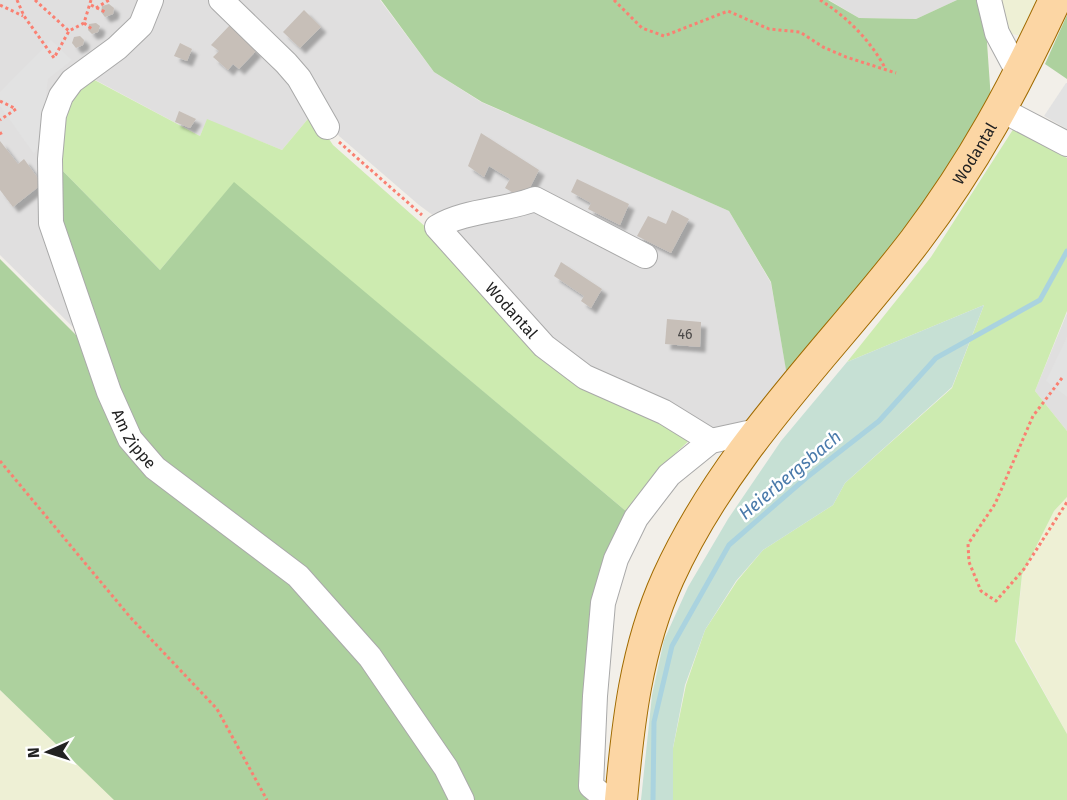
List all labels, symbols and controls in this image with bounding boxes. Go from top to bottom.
street label: Wodantal [948,119,1000,188]
street label: Wodantal [482,278,542,342]
house number: 46 [678,326,692,343]
street label: Am Zippe [108,406,161,472]
water label: Heierbergsbach [734,426,846,524]
north arrow [18,722,78,782]
text: N [24,747,43,759]

